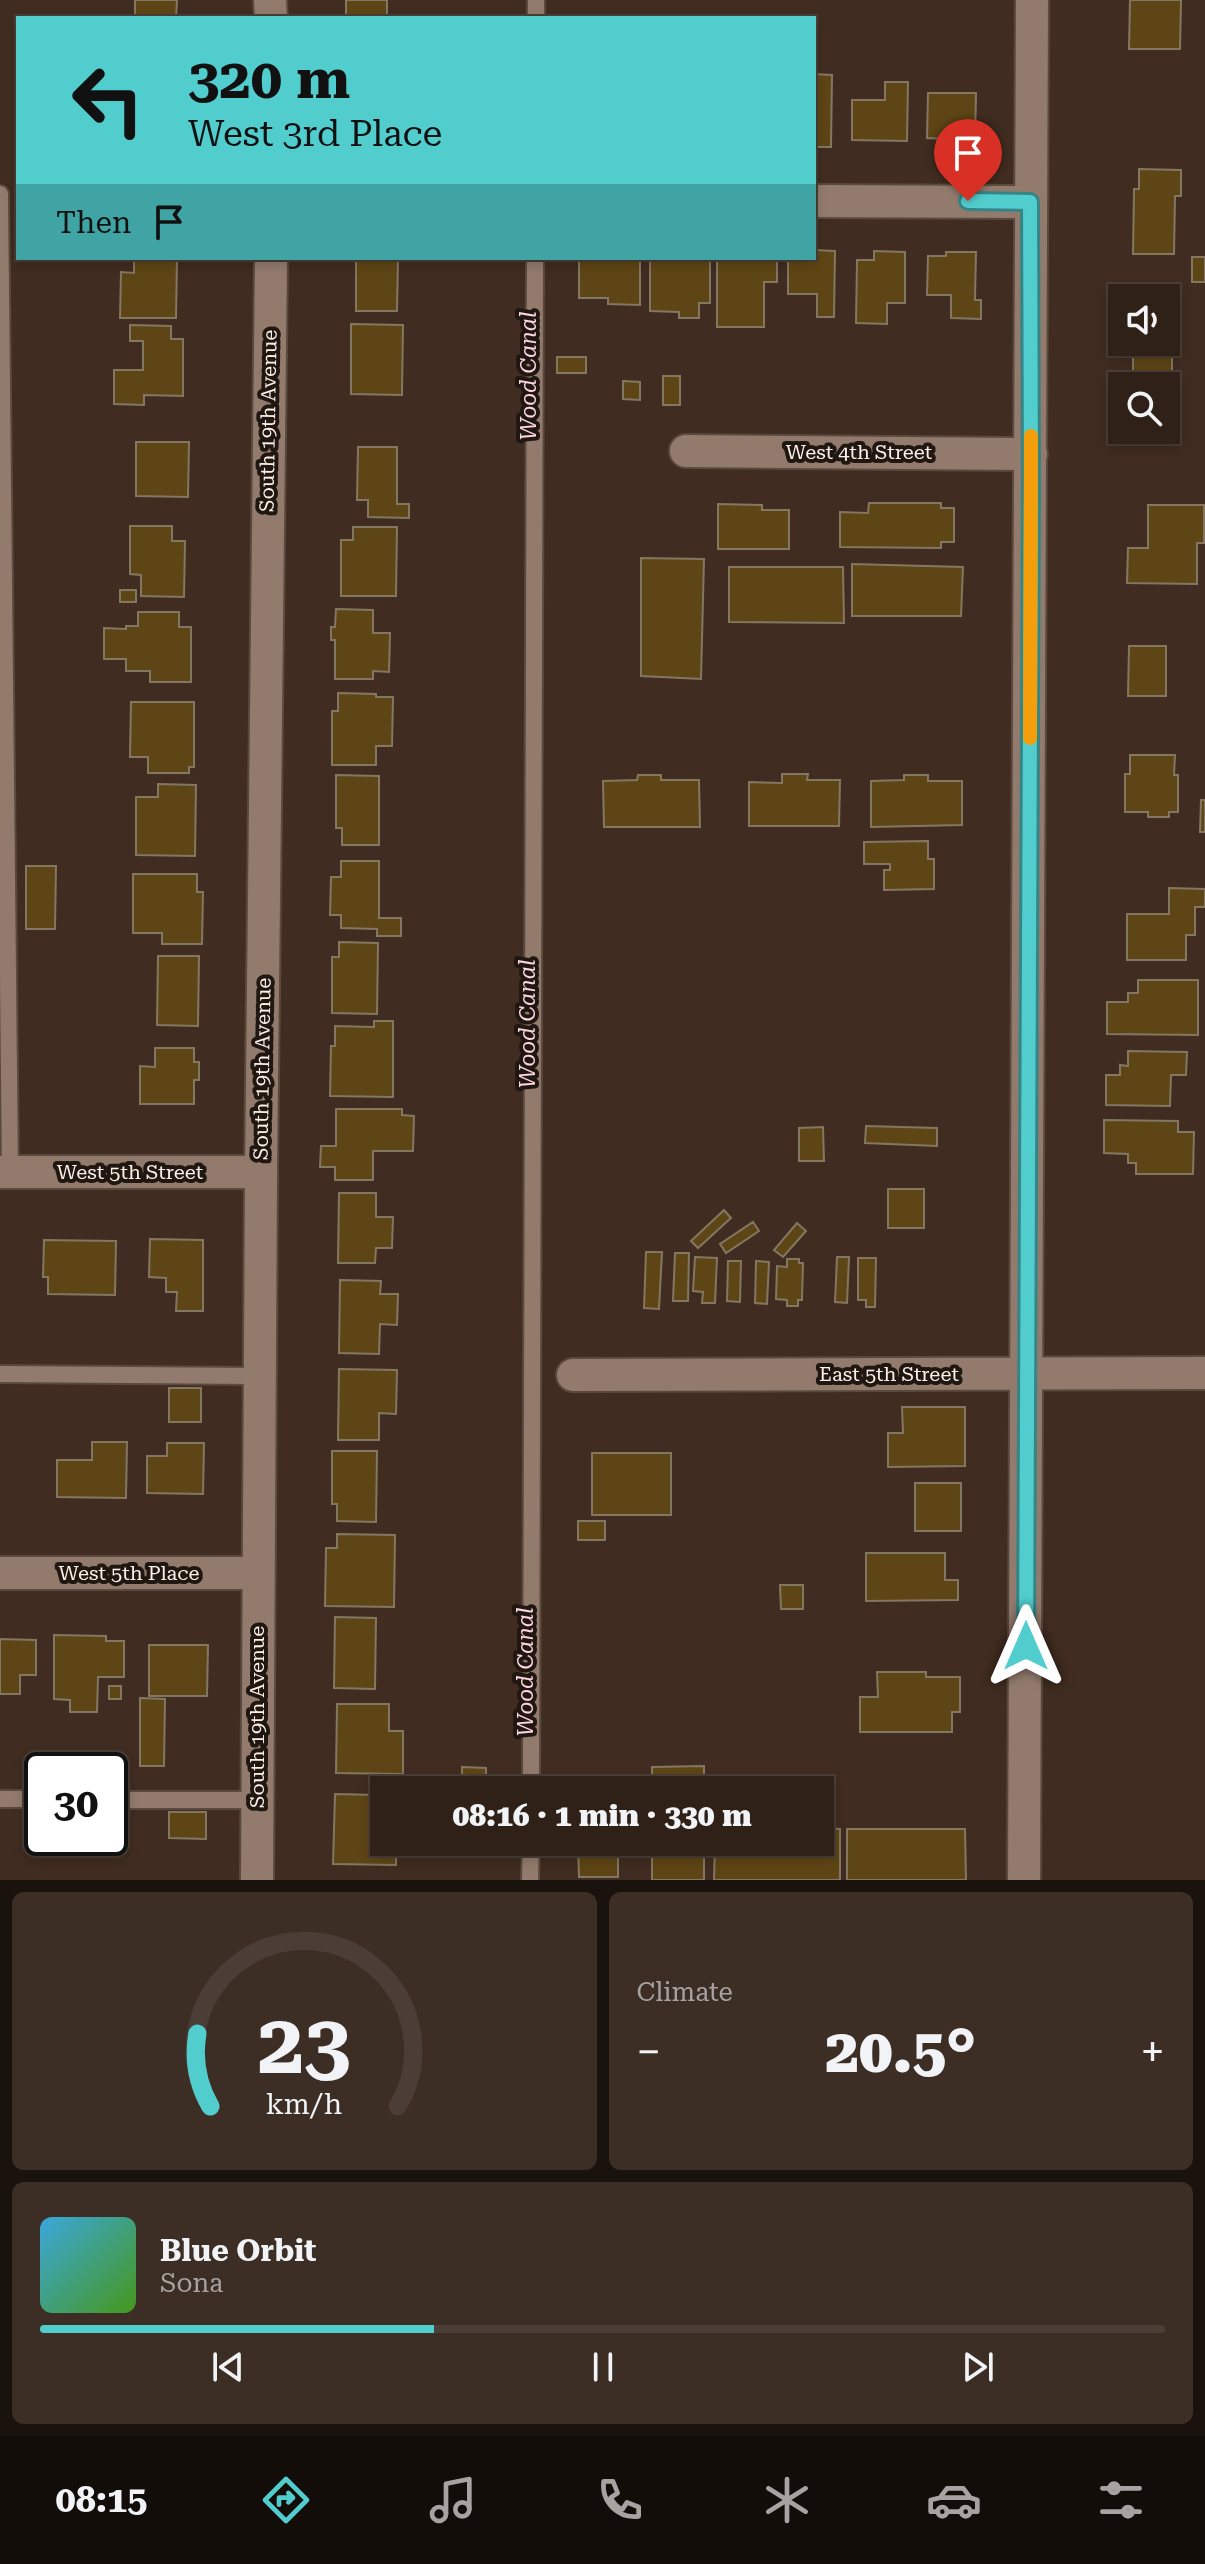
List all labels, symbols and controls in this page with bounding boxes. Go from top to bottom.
text: 320 m [188,46,350,112]
icon: left [56,48,160,152]
text: West 3rd Place [188,113,442,155]
pin [934,119,1002,201]
icon: arrive [946,131,990,175]
icon: arrive [147,200,191,244]
text: Then [56,205,131,240]
map controls [1108,284,1180,444]
button: sound [1108,284,1180,356]
water label: Wood Canal [516,312,541,440]
street label: South 19th Avenue [254,330,282,512]
button: search [1108,372,1180,444]
street label: West 4th Street [786,440,933,464]
water label: Wood Canal [515,960,540,1088]
street label: South 19th Avenue [248,978,276,1160]
street label: West 5th Street [57,1160,204,1184]
street label: East 5th Street [819,1362,959,1386]
street label: West 5th Place [59,1561,199,1585]
position arrow [984,1604,1068,1688]
water label: Wood Canal [513,1608,538,1736]
street label: South 19th Avenue [245,1626,269,1808]
speed limit sign: 30 [24,1752,128,1856]
text: 08:16 · 1 min · 330 m [452,1798,752,1833]
text: Climate [637,1977,733,2007]
text: 23 [258,1996,351,2093]
text: 20.5° [825,2016,976,2087]
text: − [637,2026,661,2078]
text: + [1140,2026,1165,2078]
text: km/h [266,2087,343,2121]
text: Blue Orbit [160,2233,316,2268]
text: Sona [160,2268,223,2298]
icon: previous [206,2345,250,2389]
icon: pause [581,2345,625,2389]
icon: next [956,2345,1000,2389]
icon: directions [258,2472,314,2528]
icon: music [425,2472,481,2528]
icon: phone [592,2472,648,2528]
icon: climate [759,2472,815,2528]
icon: car [926,2472,982,2528]
icon: filters [1093,2472,1149,2528]
text: 08:15 [56,2479,147,2521]

